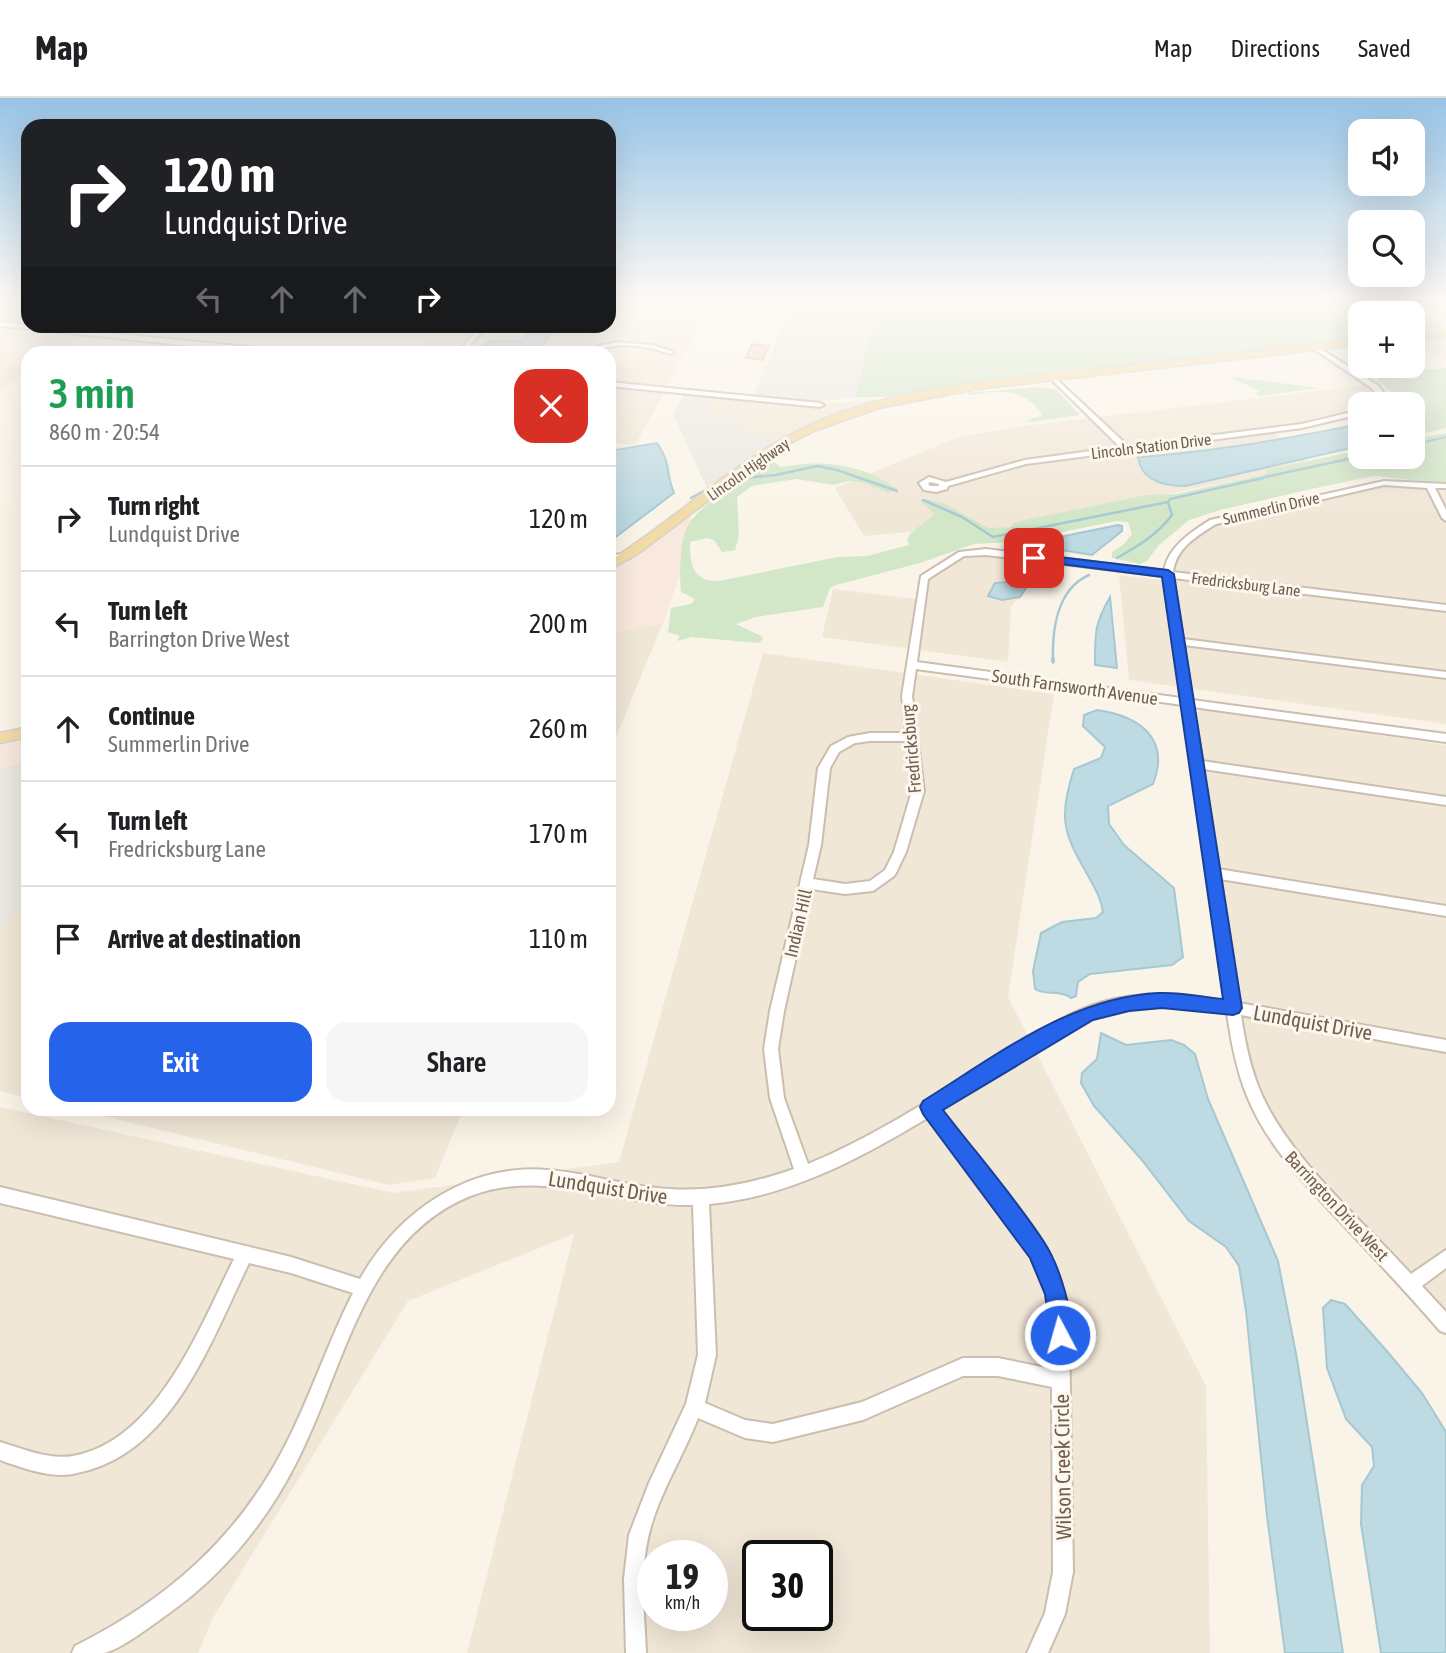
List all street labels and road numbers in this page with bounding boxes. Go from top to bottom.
street label: Lincoln Station Drive [1090,430,1212,462]
street label: Lincoln Highway [703,434,794,505]
street label: Summerlin Drive [1221,488,1321,528]
street label: Fredricksburg Lane [1190,568,1302,601]
street label: South Farnsworth Avenue [991,665,1159,709]
street label: Fredricksburg [897,704,925,794]
street label: Indian Hill [780,886,816,959]
street label: Lundquist Drive [1252,1000,1374,1044]
street label: Barrington Drive West [1281,1147,1393,1265]
street label: Lundquist Drive [547,1166,669,1208]
street label: Wilson Creek Circle [1049,1394,1075,1540]

